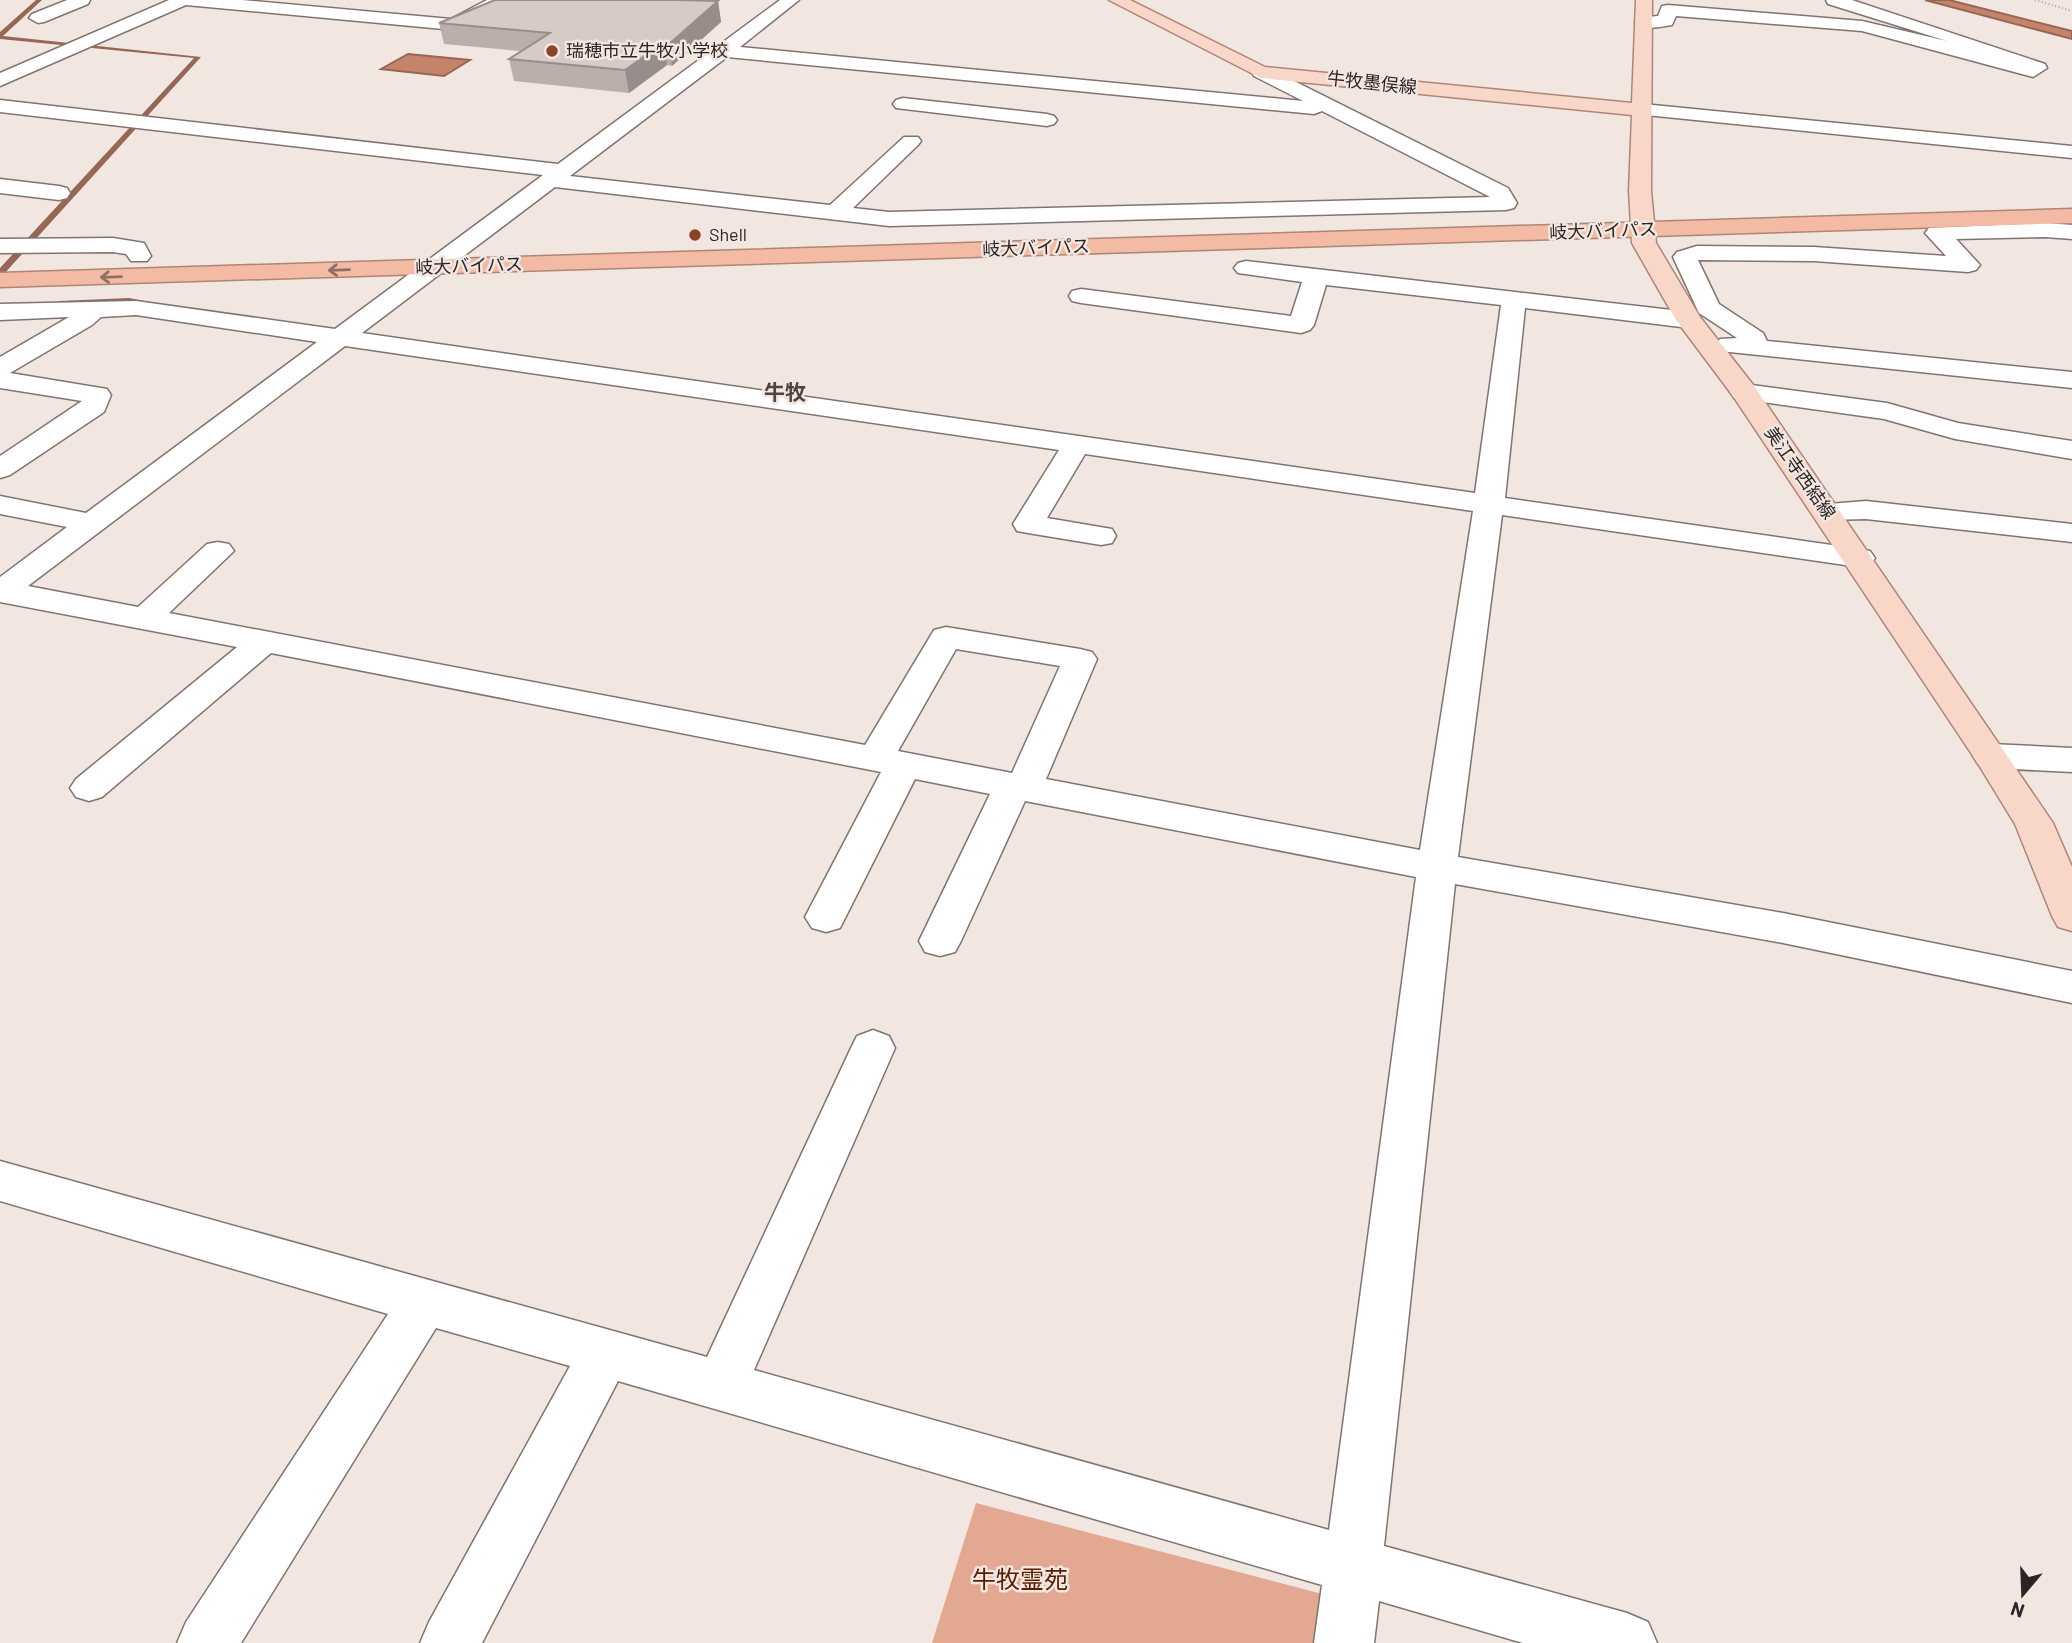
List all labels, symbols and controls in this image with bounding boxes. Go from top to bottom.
place label: 瑞穂市立牛牧小学校 [566,39,728,61]
marker: 瑞穂市立牛牧小学校 [544,43,560,59]
street label: 牛牧墨俣線 [1326,66,1418,98]
street label: 岐大バイパス [1549,217,1657,243]
place label: Shell [709,223,747,245]
marker: Shell [687,227,703,243]
street label: 岐大バイパス [982,234,1090,260]
street label: 岐大バイパス [415,252,523,278]
one-way arrow [327,263,350,276]
one-way arrow [100,270,123,283]
district label: 牛牧 [764,379,806,404]
street label: 美江寺西結線 [1761,422,1841,523]
north arrow [1988,1559,2058,1629]
park label: 牛牧霊苑 [972,1564,1068,1593]
text: N [2008,1598,2027,1623]

